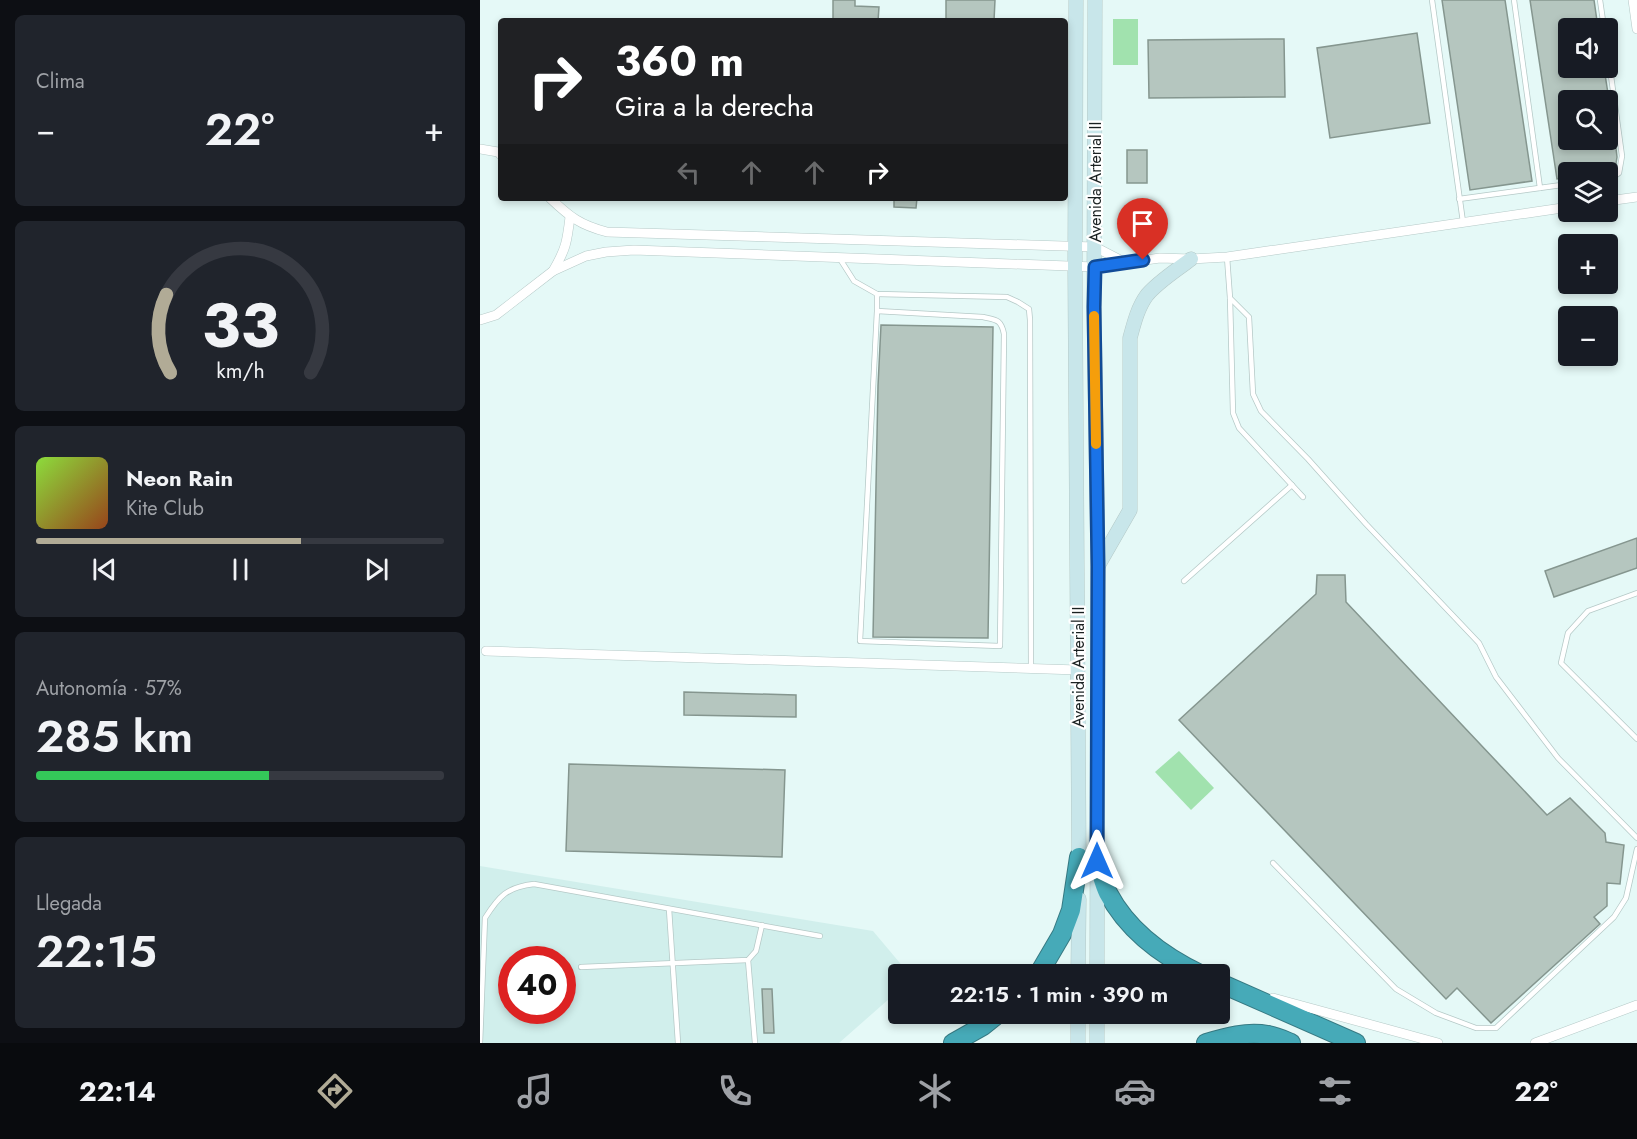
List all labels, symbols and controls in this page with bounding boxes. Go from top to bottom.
map controls [1558,18,1618,366]
button: sound [1558,18,1618,78]
text: 360 m [615,31,744,92]
icon: right [516,42,594,120]
text: Clima [36,67,85,96]
text: Gira a la derecha [615,87,814,126]
button: search [1558,90,1618,150]
text: 22° [205,97,274,162]
text: − [36,106,55,153]
text: + [424,106,444,153]
street label: Avenida Arterial II [1084,122,1107,242]
icon: left [672,156,705,189]
icon: ahead [735,156,768,189]
icon: ahead [798,156,831,189]
icon: right [861,156,894,189]
button: layers [1558,162,1618,222]
pin [1117,198,1168,260]
icon: arrive [1126,207,1159,240]
button: + [1558,234,1618,294]
text: 33 [201,280,279,370]
button: − [1558,306,1618,366]
text: km/h [216,355,264,386]
text: Neon Rain [126,462,233,494]
text: Kite Club [126,494,204,523]
icon: previous [88,553,121,586]
icon: pause [224,553,257,586]
icon: next [360,553,393,586]
street label: Avenida Arterial II [1067,607,1090,727]
text: Autonomía · 57% [36,674,182,703]
text: 285 km [36,704,193,769]
position arrow [1065,829,1129,893]
text: Llegada [36,889,102,918]
text: 22:15 [36,919,157,984]
speed limit sign: 40 [498,946,576,1024]
text: 22:15 · 1 min · 390 m [950,978,1168,1010]
icon: directions [314,1070,356,1112]
icon: music [514,1070,556,1112]
icon: phone [714,1070,756,1112]
icon: climate [914,1070,956,1112]
icon: car [1114,1070,1156,1112]
icon: filters [1314,1070,1356,1112]
text: 22:14 [79,1072,156,1111]
text: 22° [1514,1072,1558,1111]

